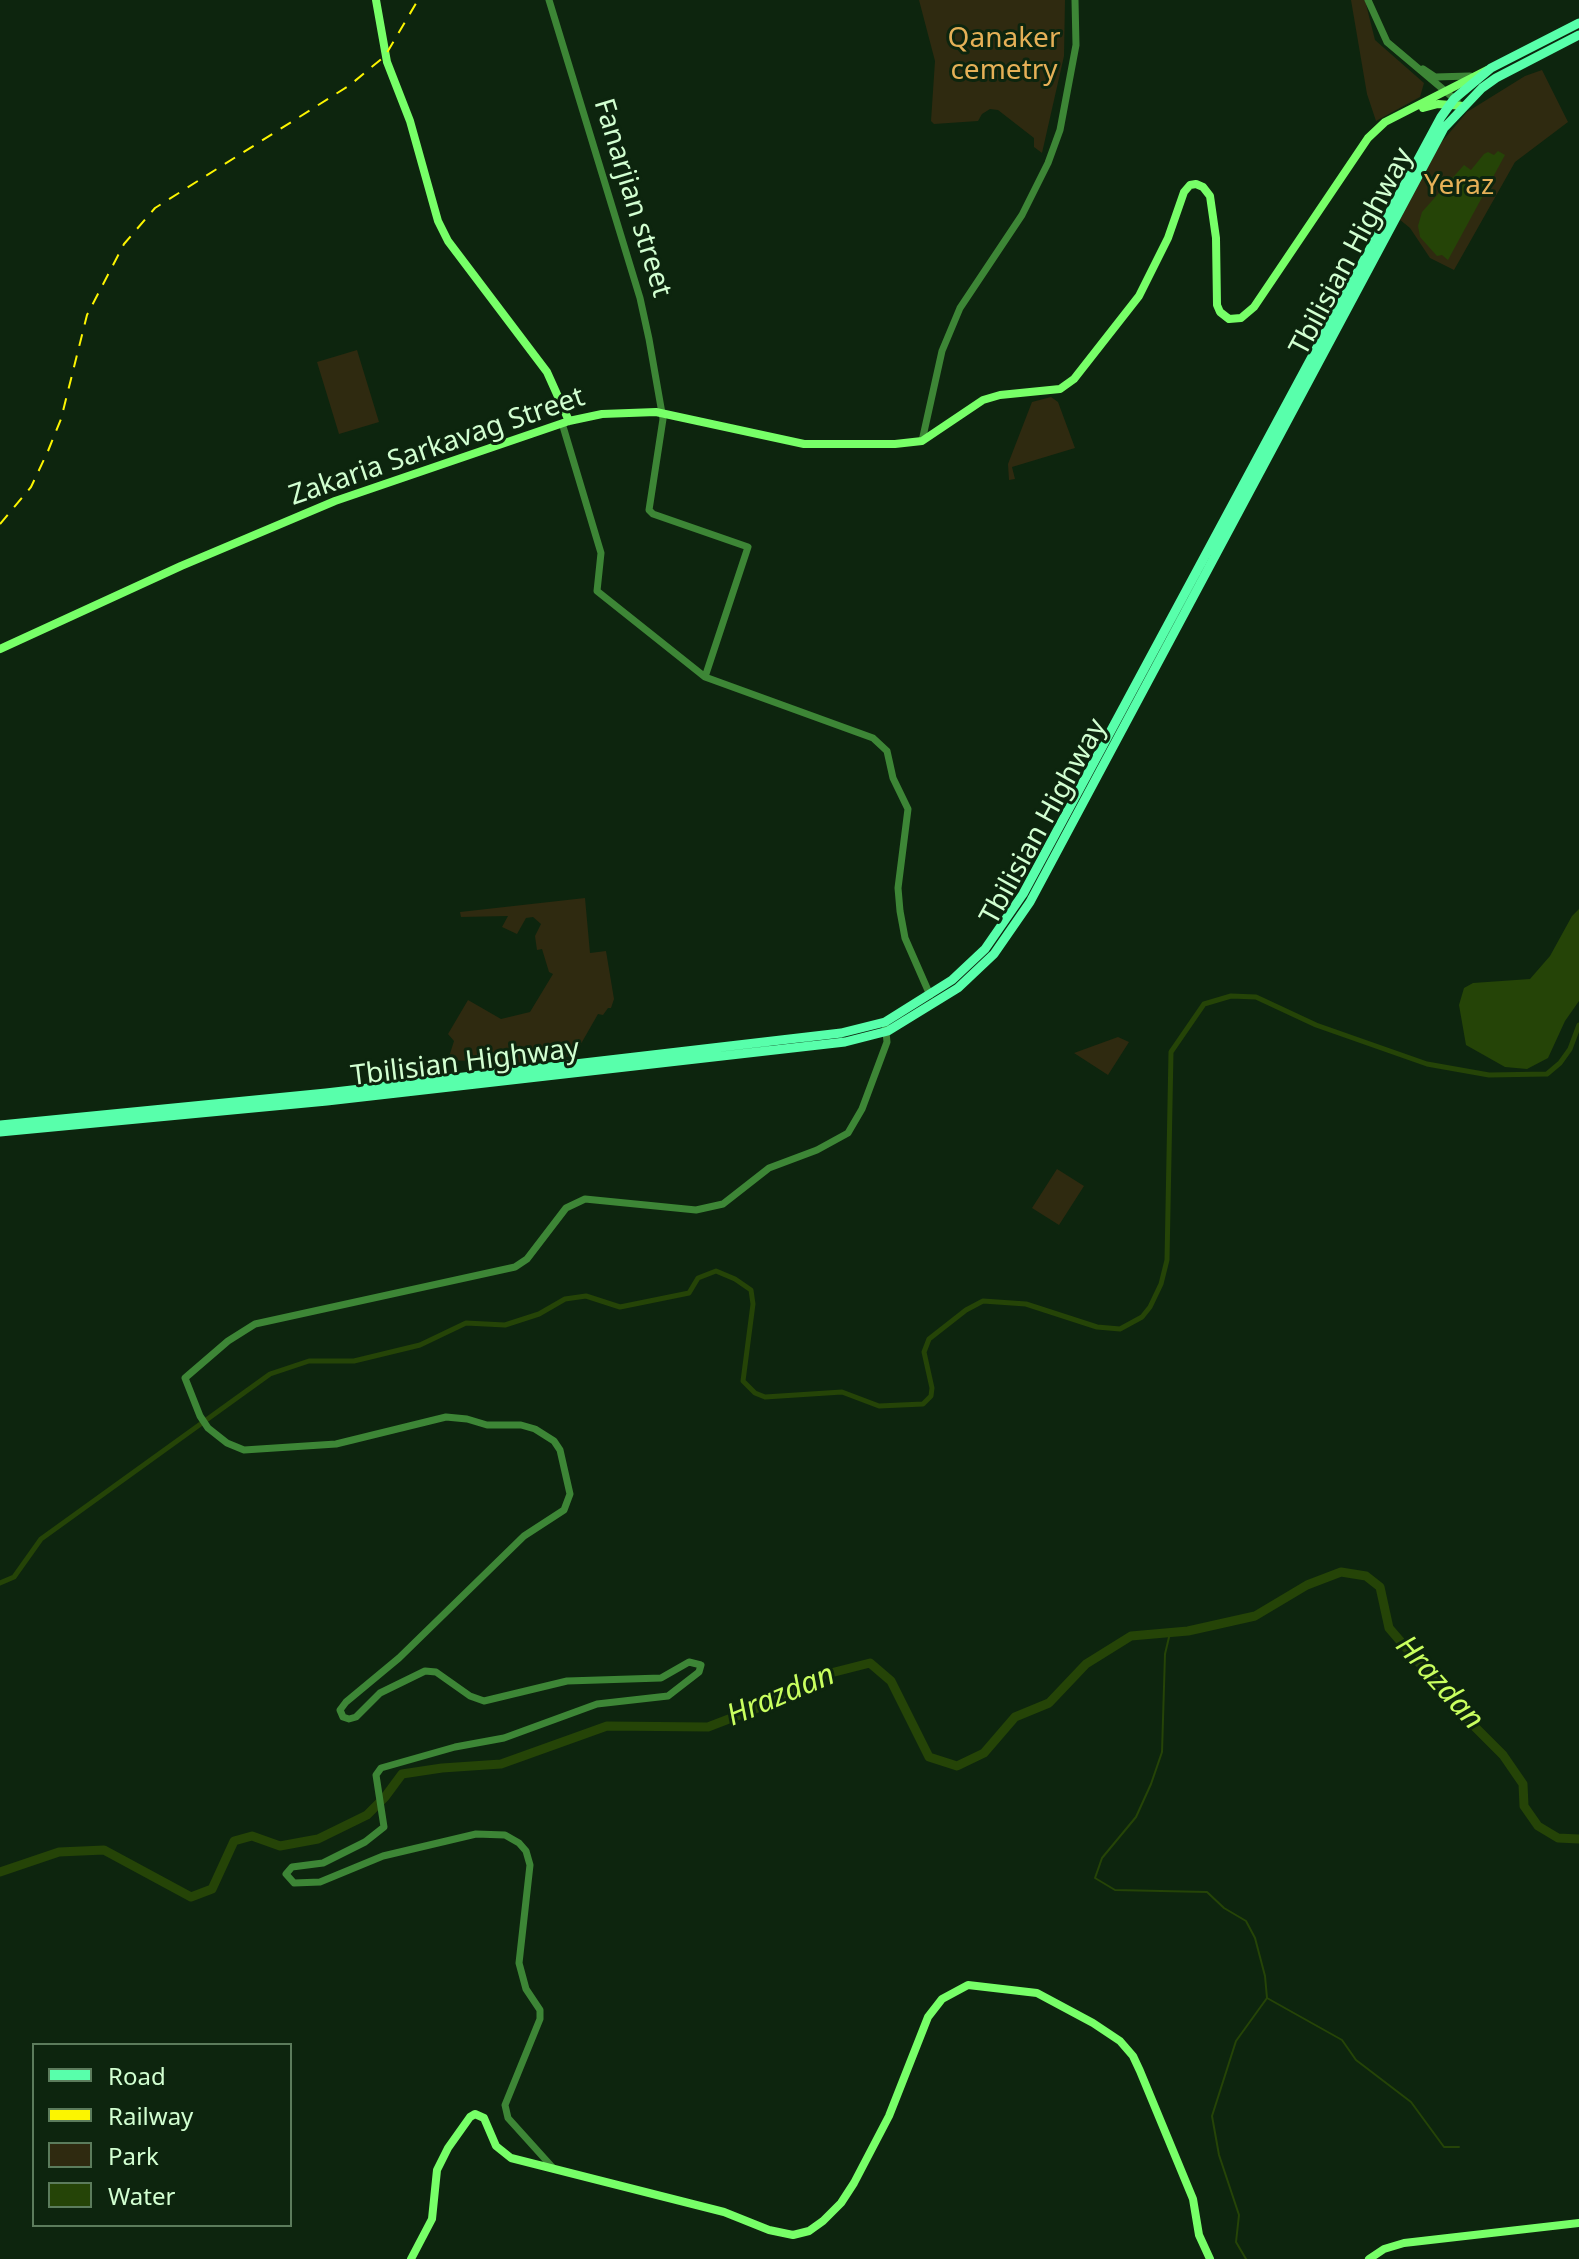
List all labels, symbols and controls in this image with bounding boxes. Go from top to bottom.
park label: Qanaker cemetry [948,22,1060,88]
street label: Fanarjian street [586,95,678,301]
street label: Tbilisian Highway [1283,143,1421,361]
park label: Yeraz [1424,169,1494,203]
street label: Zakaria Sarkavag Street [285,381,589,513]
street label: Tbilisian Highway [974,713,1114,931]
street label: Tbilisian Highway [349,1032,581,1094]
water label: Hrazdan [1388,1629,1490,1737]
water label: Hrazdan [722,1657,840,1735]
legend [32,2043,292,2227]
text: Road [108,2059,166,2092]
text: Railway [108,2099,193,2132]
text: Park [108,2139,159,2172]
text: Water [108,2179,175,2212]

